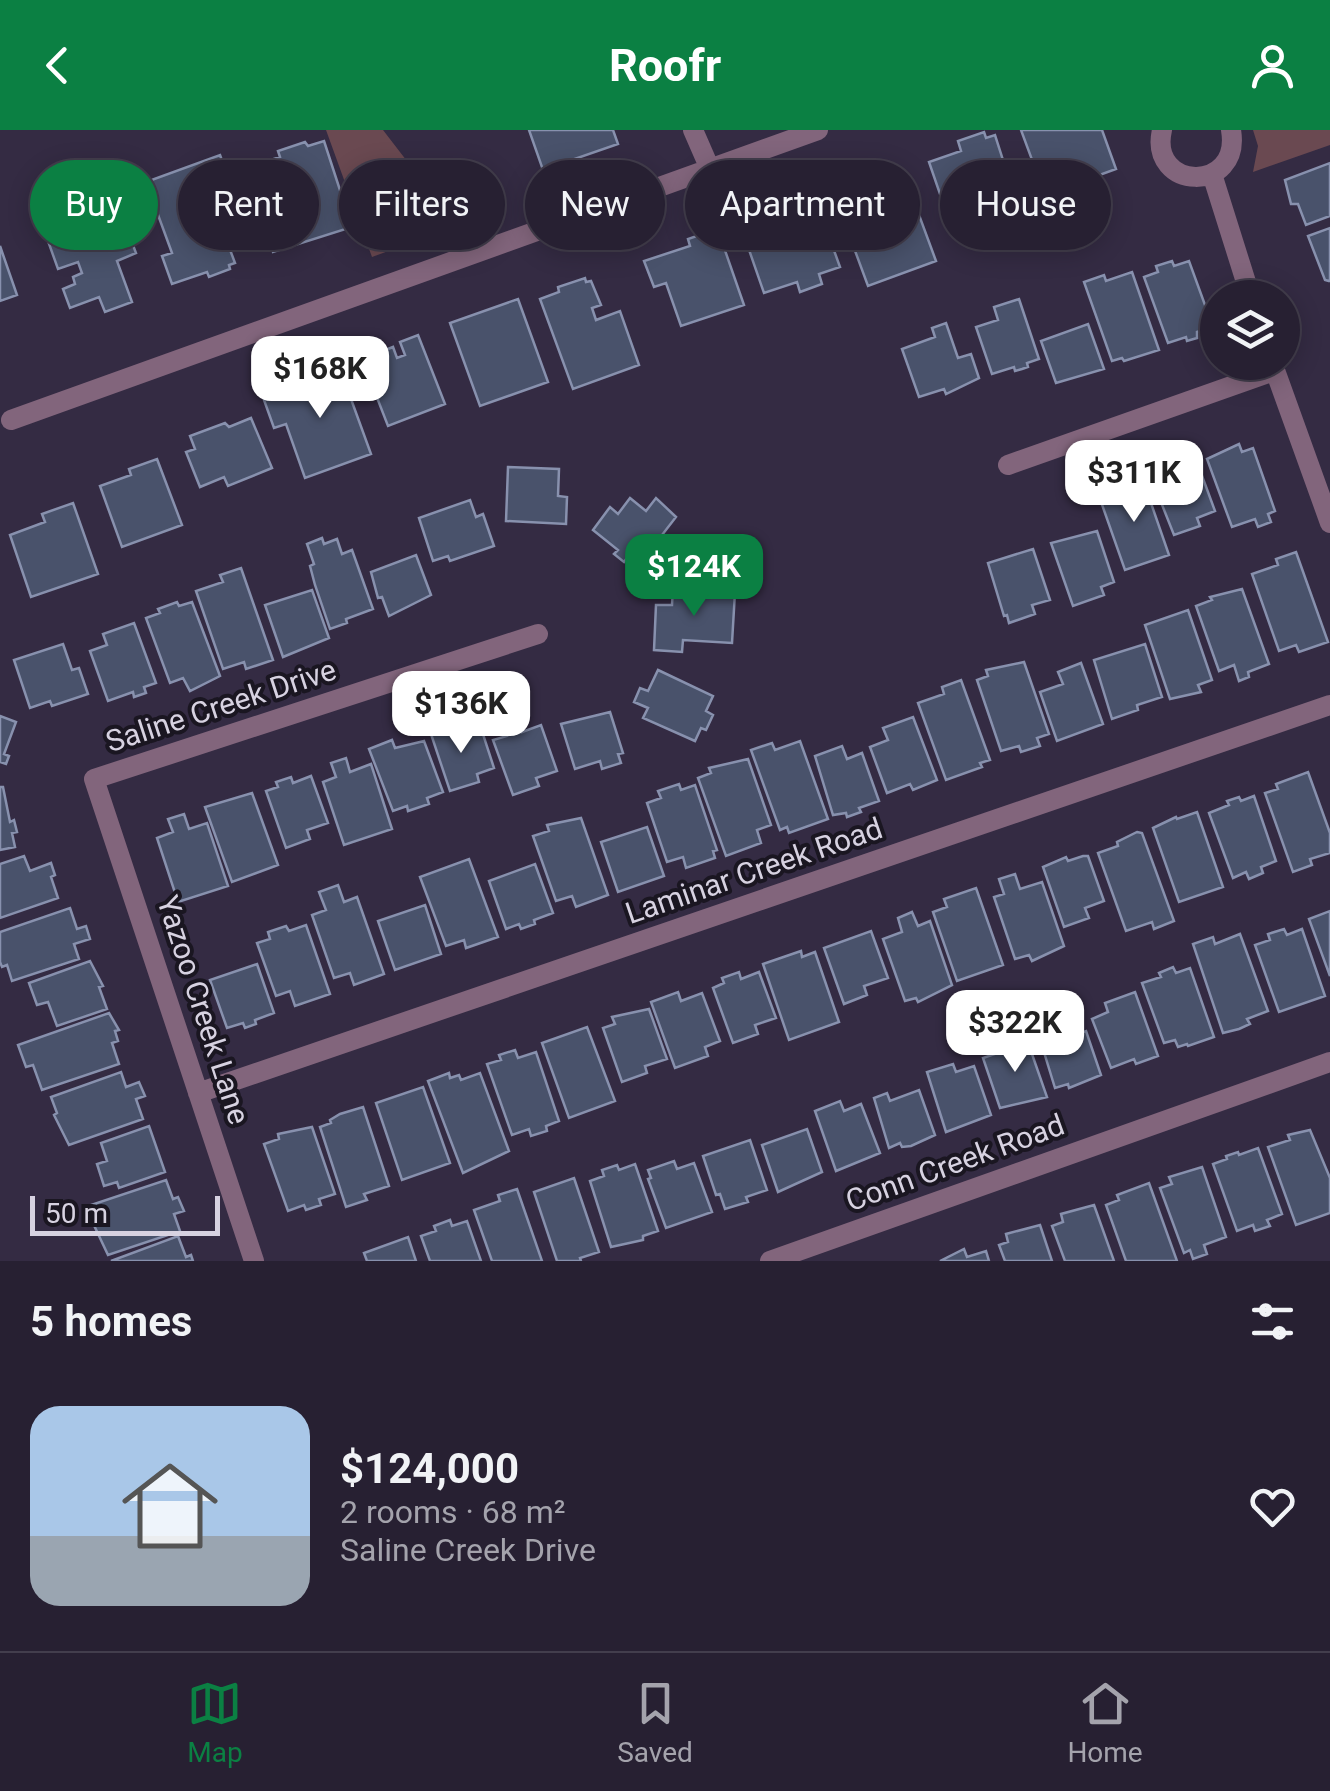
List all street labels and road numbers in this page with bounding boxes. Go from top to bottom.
street label: Saline Creek Drive [101,652,340,759]
street label: Laminar Creek Road [621,810,887,931]
street label: Yazoo Creek Lane [150,891,257,1129]
street label: Conn Creek Road [841,1107,1069,1218]

